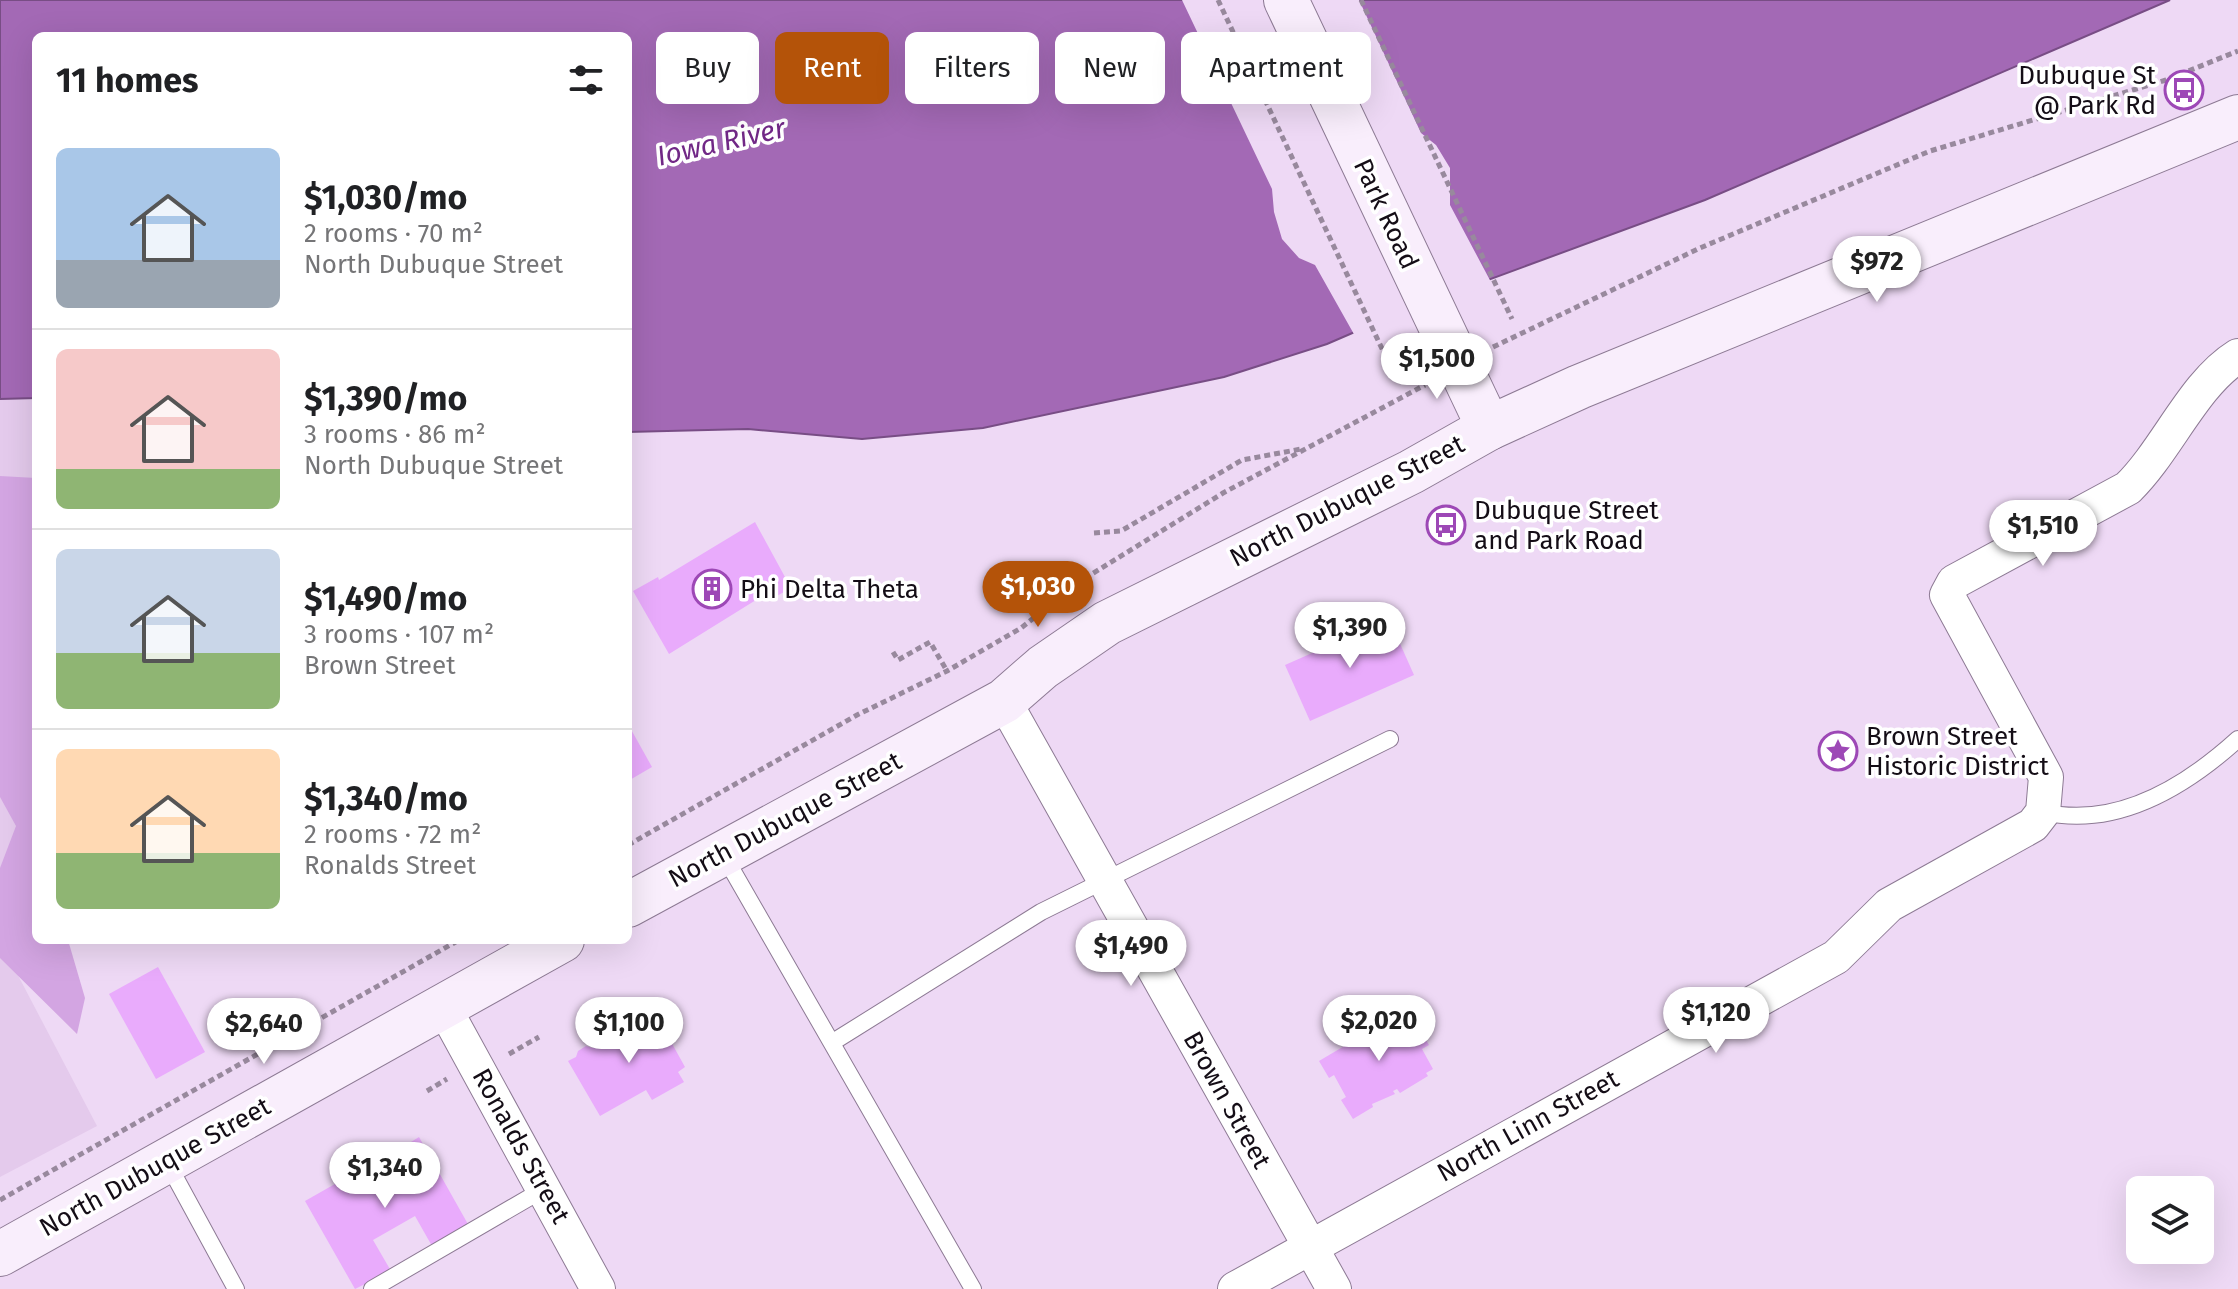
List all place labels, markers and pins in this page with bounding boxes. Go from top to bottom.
place label: Dubuque St @ Park Rd [2018,60,2157,121]
bus stop icon: Dubuque St @ Park Rd [2163,69,2205,111]
pin: $972 [1830,236,1924,304]
pin: $1,500 [1372,333,1502,401]
place label: Dubuque Street and Park Road [1474,495,1659,556]
pin: $1,510 [1978,500,2108,568]
bus stop icon: Dubuque Street and Park Road [1425,504,1467,546]
pin: $1,030 [973,561,1103,629]
building icon: Phi Delta Theta [691,568,733,610]
place label: Phi Delta Theta [740,574,919,605]
pin: $1,390 [1285,602,1415,670]
place label: Brown Street Historic District [1866,721,2049,782]
place icon: Brown Street Historic District [1817,730,1859,772]
pin: $1,490 [1066,920,1196,988]
pin: $1,120 [1651,987,1781,1055]
pin: $2,020 [1314,995,1444,1063]
pin: $1,100 [564,997,694,1065]
pin: $2,640 [199,998,329,1066]
pin: $1,340 [320,1142,450,1210]

